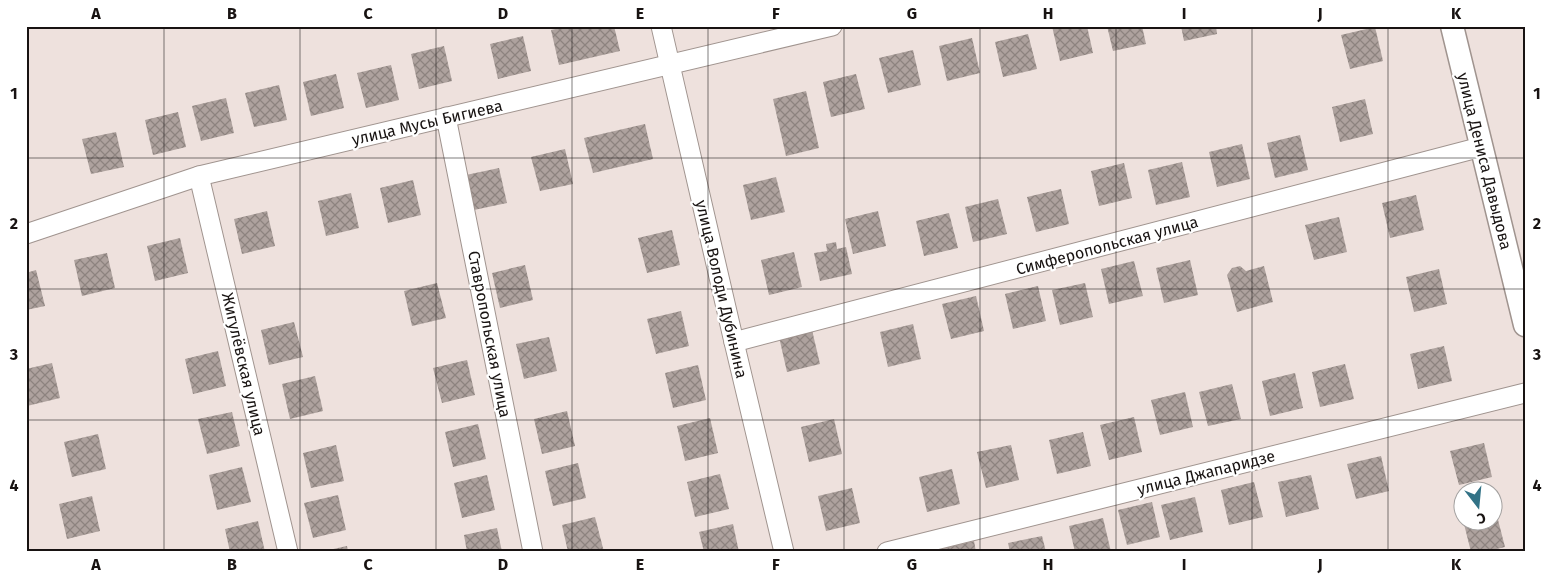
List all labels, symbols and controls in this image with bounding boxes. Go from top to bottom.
text: A [90,4,101,23]
text: B [227,4,237,23]
text: C [363,4,373,23]
text: D [498,4,508,23]
text: E [636,4,644,23]
text: F [772,4,780,23]
text: G [907,4,917,23]
text: H [1043,4,1053,23]
text: I [1182,4,1186,23]
text: J [1316,4,1323,23]
text: K [1451,4,1462,23]
street label: улица Дениса Давыдова [1453,71,1516,252]
text: 1 [10,84,18,103]
text: 1 [1533,84,1541,103]
street label: улица Мусы Бигиева [350,96,504,149]
street label: улица Володи Дубинина [692,198,751,380]
street label: Симферопольская улица [1014,212,1200,279]
text: 2 [10,214,18,233]
text: 2 [1533,214,1541,233]
street label: Ставропольская улица [464,249,515,419]
street label: Жигулёвская улица [218,291,269,438]
text: 3 [9,345,18,364]
text: 3 [1532,345,1541,364]
street label: улица Джапаридзе [1135,446,1277,499]
text: 4 [9,476,19,495]
text: 4 [1532,476,1542,495]
north arrow [1454,480,1504,530]
text: С [1475,509,1488,527]
text: A [90,555,101,574]
text: B [227,555,237,574]
text: C [363,555,373,574]
text: D [498,555,508,574]
text: E [636,555,644,574]
text: F [772,555,780,574]
text: G [907,555,917,574]
text: H [1043,555,1053,574]
text: I [1182,555,1186,574]
text: J [1316,555,1323,574]
text: K [1451,555,1462,574]

